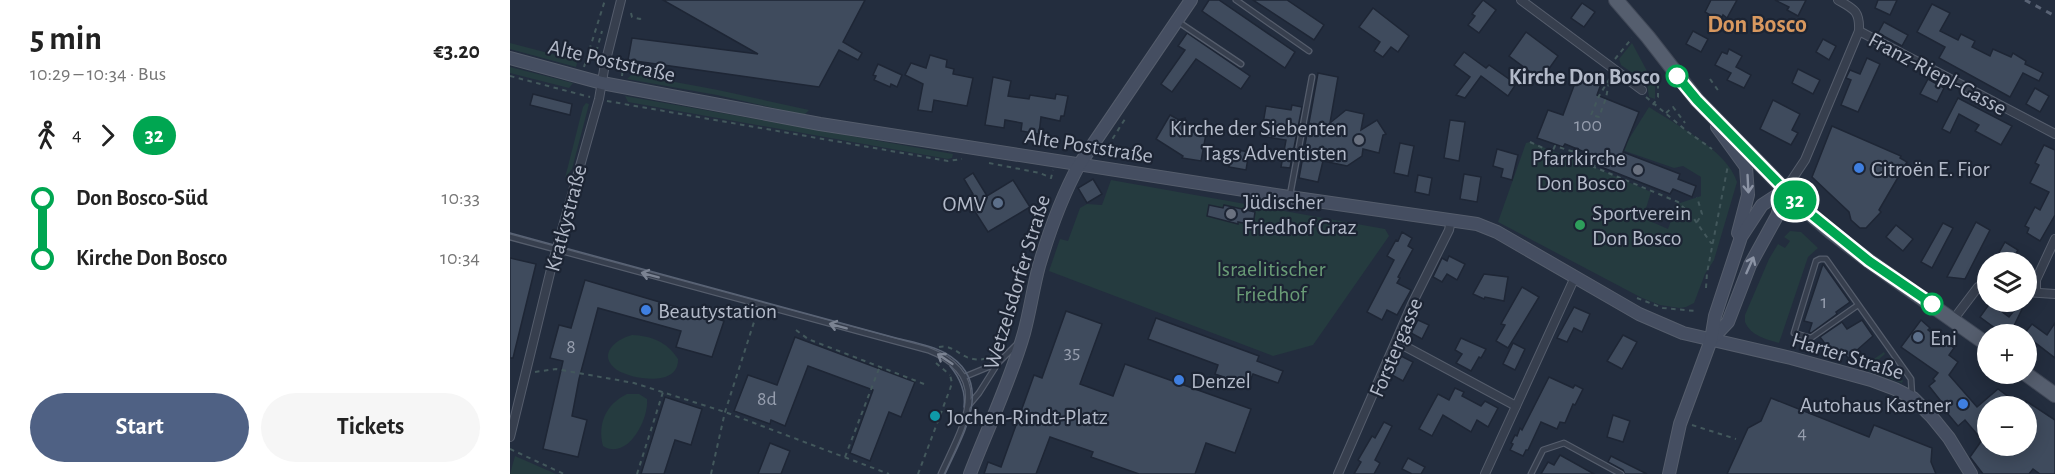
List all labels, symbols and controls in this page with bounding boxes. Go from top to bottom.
district label: Don Bosco [1707,13,1807,37]
text: 5 min [30,23,102,56]
street label: Franz-Riepl-Gasse [1865,28,2010,119]
street label: Alte Poststraße [546,36,677,86]
text: €3.20 [433,40,480,62]
text: 10:29 – 10:34 · Bus [30,64,166,84]
marker: Kirche Don Bosco [1666,65,1688,87]
place label: Kirche Don Bosco [1509,66,1660,88]
house number: 100 [1574,115,1602,135]
place label: Kirche der Siebenten Tags Adventisten [1170,117,1347,164]
icon: walk [30,119,63,152]
icon: forward [91,119,124,152]
text: 4 [72,125,82,145]
text: 32 [145,125,164,146]
street label: Alte Poststraße [1023,125,1155,167]
marker: Kirche der Siebenten Tags Adventisten [1352,133,1366,147]
place label: Pfarrkirche Don Bosco [1531,147,1626,194]
place label: Citroën E. Fior [1871,158,1990,180]
marker: Citroën E. Fior [1852,161,1866,175]
street label: Kratkystraße [541,162,591,274]
marker: Pfarrkirche Don Bosco [1631,163,1645,177]
one-way arrow [1742,174,1753,194]
line badge: 32 [1768,180,1822,220]
text: Don Bosco-Süd [76,187,208,209]
text: 10:33 [442,188,480,208]
text: 32 [1786,190,1804,211]
place label: Jüdischer Friedhof Graz [1243,191,1357,238]
street label: Wetzelsdorfer Straße [980,192,1054,372]
place label: OMV [942,193,987,215]
marker: OMV [991,196,1005,210]
place label: Sportverein Don Bosco [1592,202,1691,249]
marker: Jüdischer Friedhof Graz [1224,207,1238,221]
marker: Sportverein Don Bosco [1573,218,1587,232]
text: Kirche Don Bosco [76,247,227,269]
text: 10:34 [440,248,480,268]
map controls [1977,252,2037,456]
button: layers [1977,252,2037,312]
one-way arrow [1745,257,1756,275]
park label: Israelitischer Friedhof [1216,258,1326,305]
one-way arrow [641,269,660,280]
house number: 1 [1821,292,1827,312]
unlabelled marker [1921,293,1943,315]
street label: Forstergasse [1365,295,1427,400]
place label: Beautystation [658,300,777,322]
marker: Beautystation [639,303,653,317]
one-way arrow [829,319,848,331]
button: + [1977,324,2037,384]
place label: Eni [1930,327,1957,349]
street label: Harter Straße [1789,328,1906,383]
marker: Eni [1911,330,1925,344]
house number: 8 [566,337,576,357]
house number: 35 [1064,342,1080,362]
one-way arrow [938,353,954,365]
place label: Denzel [1191,370,1251,392]
marker: Denzel [1172,373,1186,387]
house number: 8d [757,389,777,409]
button: Start [30,393,249,462]
button: Tickets [261,393,480,462]
place label: Autohaus Kastner [1800,394,1951,416]
button: − [1977,396,2037,456]
marker: Autohaus Kastner [1956,397,1970,411]
place label: Jochen-Rindt-Platz [947,406,1108,428]
marker: Jochen-Rindt-Platz [928,409,942,423]
house number: 4 [1797,423,1807,443]

